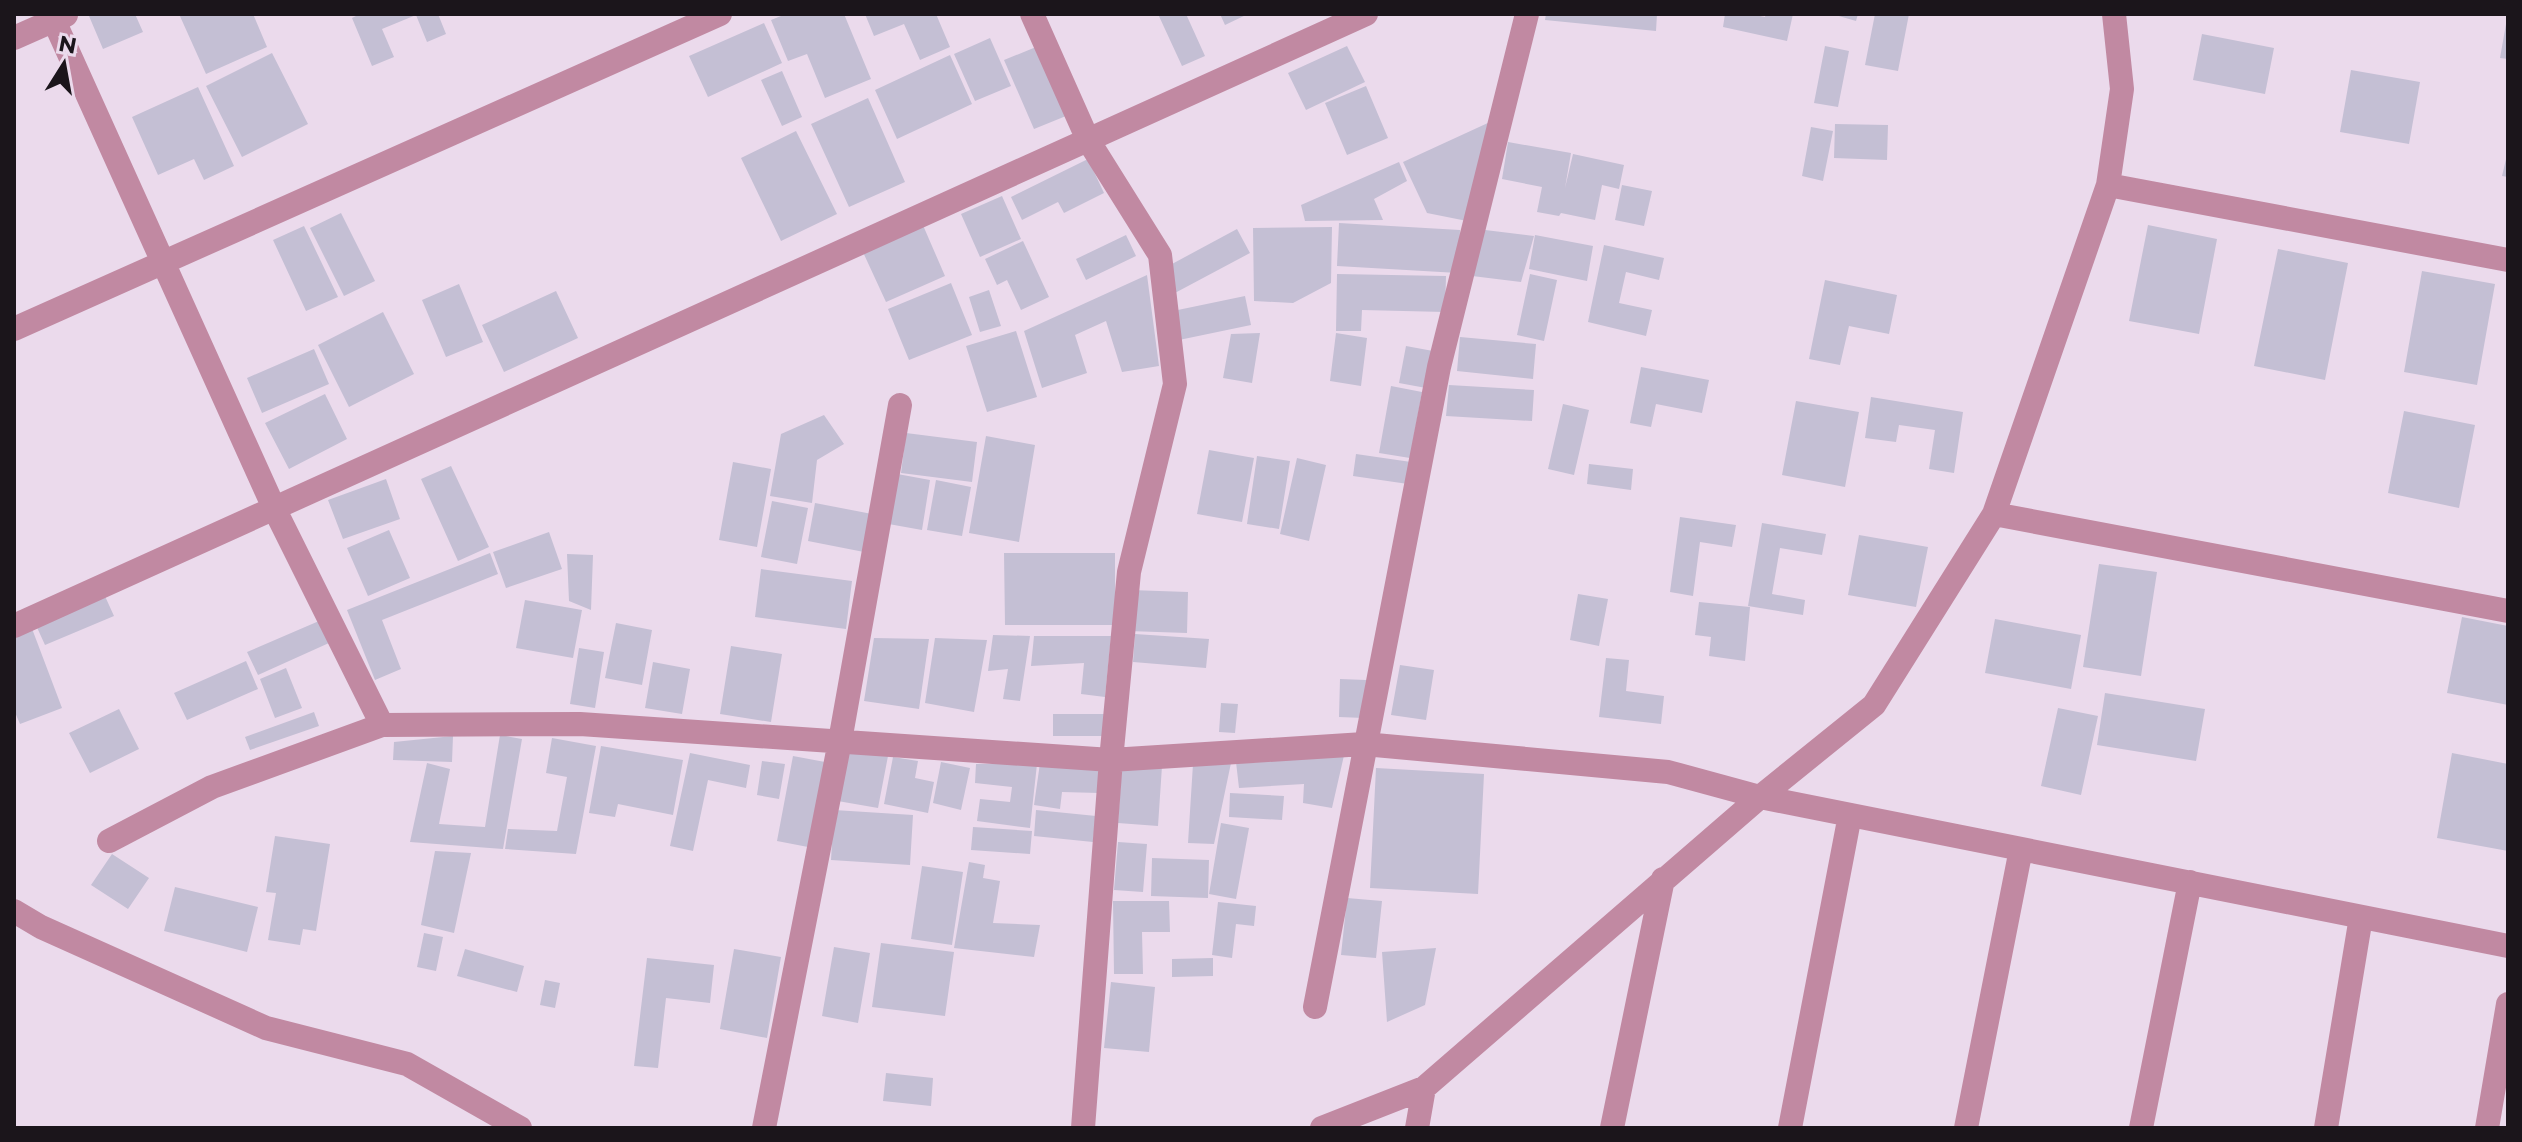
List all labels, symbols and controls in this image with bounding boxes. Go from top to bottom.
north arrow [24,24,104,104]
text: N [56,30,79,60]

